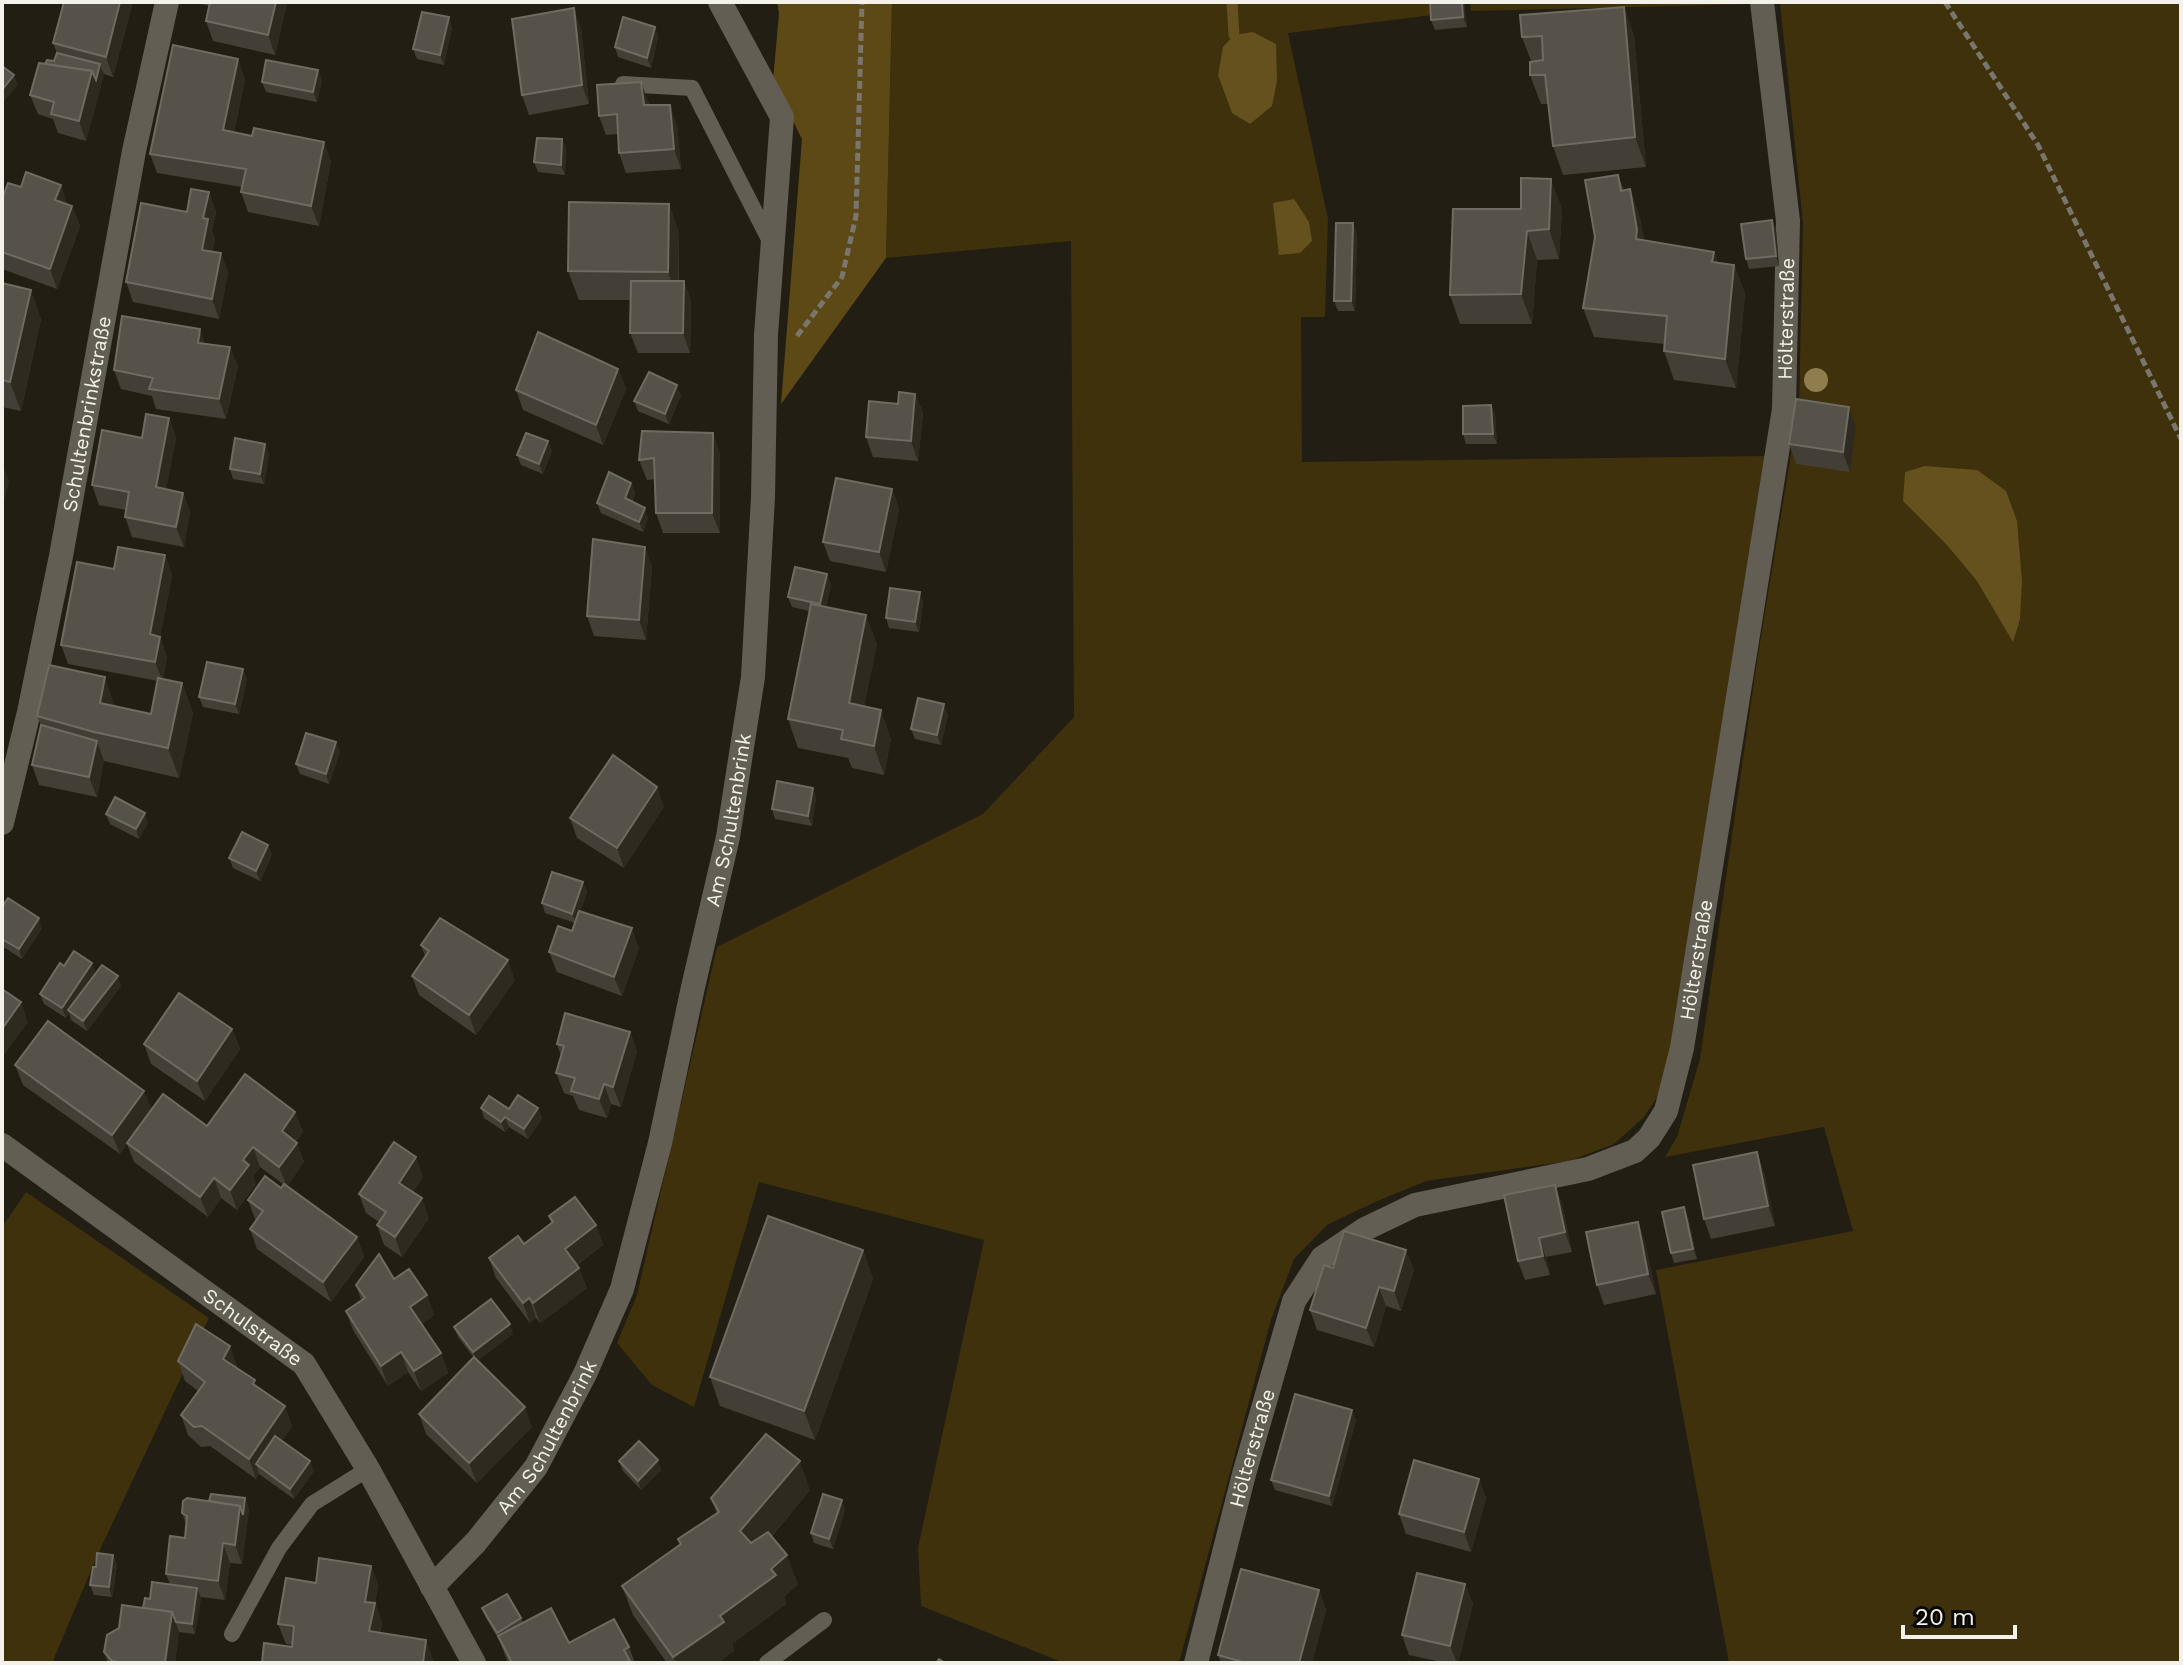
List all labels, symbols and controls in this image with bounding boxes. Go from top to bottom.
street label: Hölterstraße [1773,258,1799,380]
street label: Schultenbrinkstraße [57,314,116,514]
street label: Am Schultenbrink [700,732,756,909]
street label: Hölterstraße [1675,898,1718,1022]
street label: Schulstraße [199,1283,307,1371]
street label: Am Schultenbrink [491,1357,601,1519]
street label: Hölterstraße [1224,1386,1280,1510]
scale bar [1903,1589,2015,1639]
text: 20 m [1915,1603,1975,1631]

